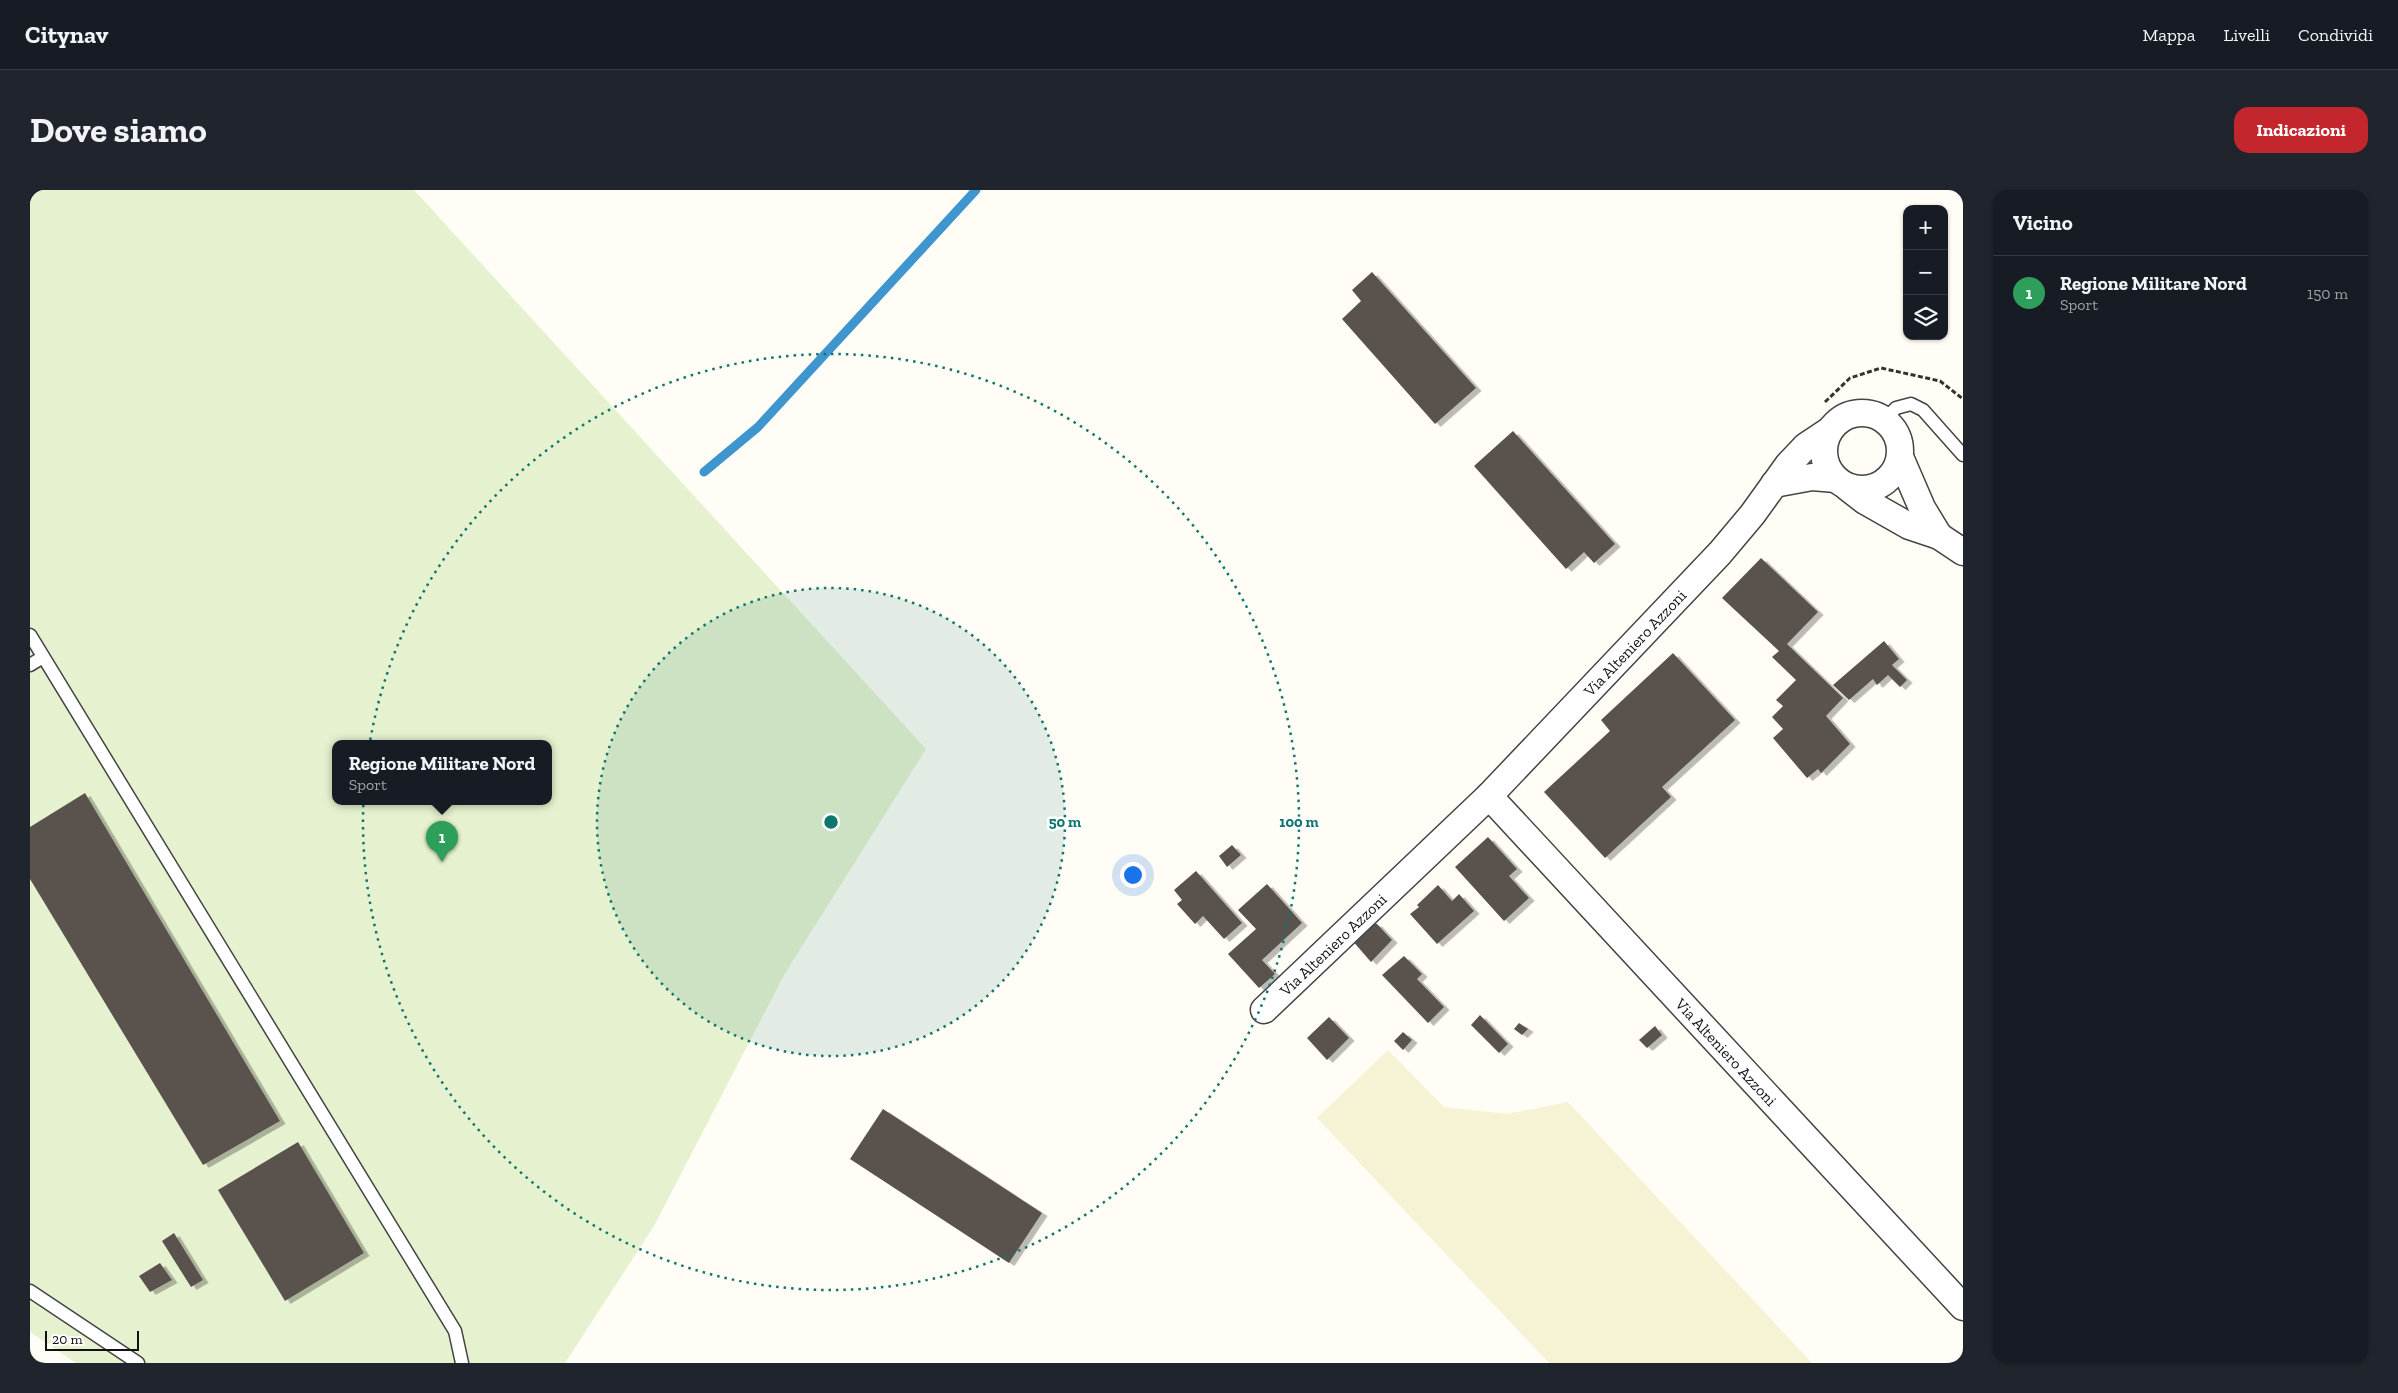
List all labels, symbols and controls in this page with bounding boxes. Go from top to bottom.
text: Citynav [25,20,108,49]
text: Mappa [2143,24,2195,46]
text: Livelli [2223,24,2270,46]
text: Condividi [2298,24,2373,46]
button: Indicazioni [2234,107,2368,153]
text: Dove siamo [30,109,207,151]
map controls [1903,205,1948,340]
button: + [1903,205,1948,250]
text: Vicino [2013,210,2073,235]
button: − [1903,250,1948,295]
text: Regione Militare Nord [2060,272,2247,295]
text: 1 [2026,284,2032,303]
text: 150 m [2307,284,2348,303]
button: layers [1903,295,1948,340]
text: Sport [2060,295,2098,314]
street label: Via Alteniero Azzoni [1579,585,1691,701]
popup [332,740,552,805]
text: Regione Militare Nord [349,752,535,775]
text: Sport [349,775,387,794]
centre of rings [822,813,840,831]
text: 50 m [1049,813,1081,831]
text: 100 m [1279,813,1319,831]
pin: 1 [426,821,458,862]
your location [1120,862,1146,888]
street label: Via Alteniero Azzoni [1275,889,1391,1001]
street label: Via Alteniero Azzoni [1671,994,1781,1110]
scale bar [45,1328,139,1351]
text: 20 m [52,1331,83,1348]

